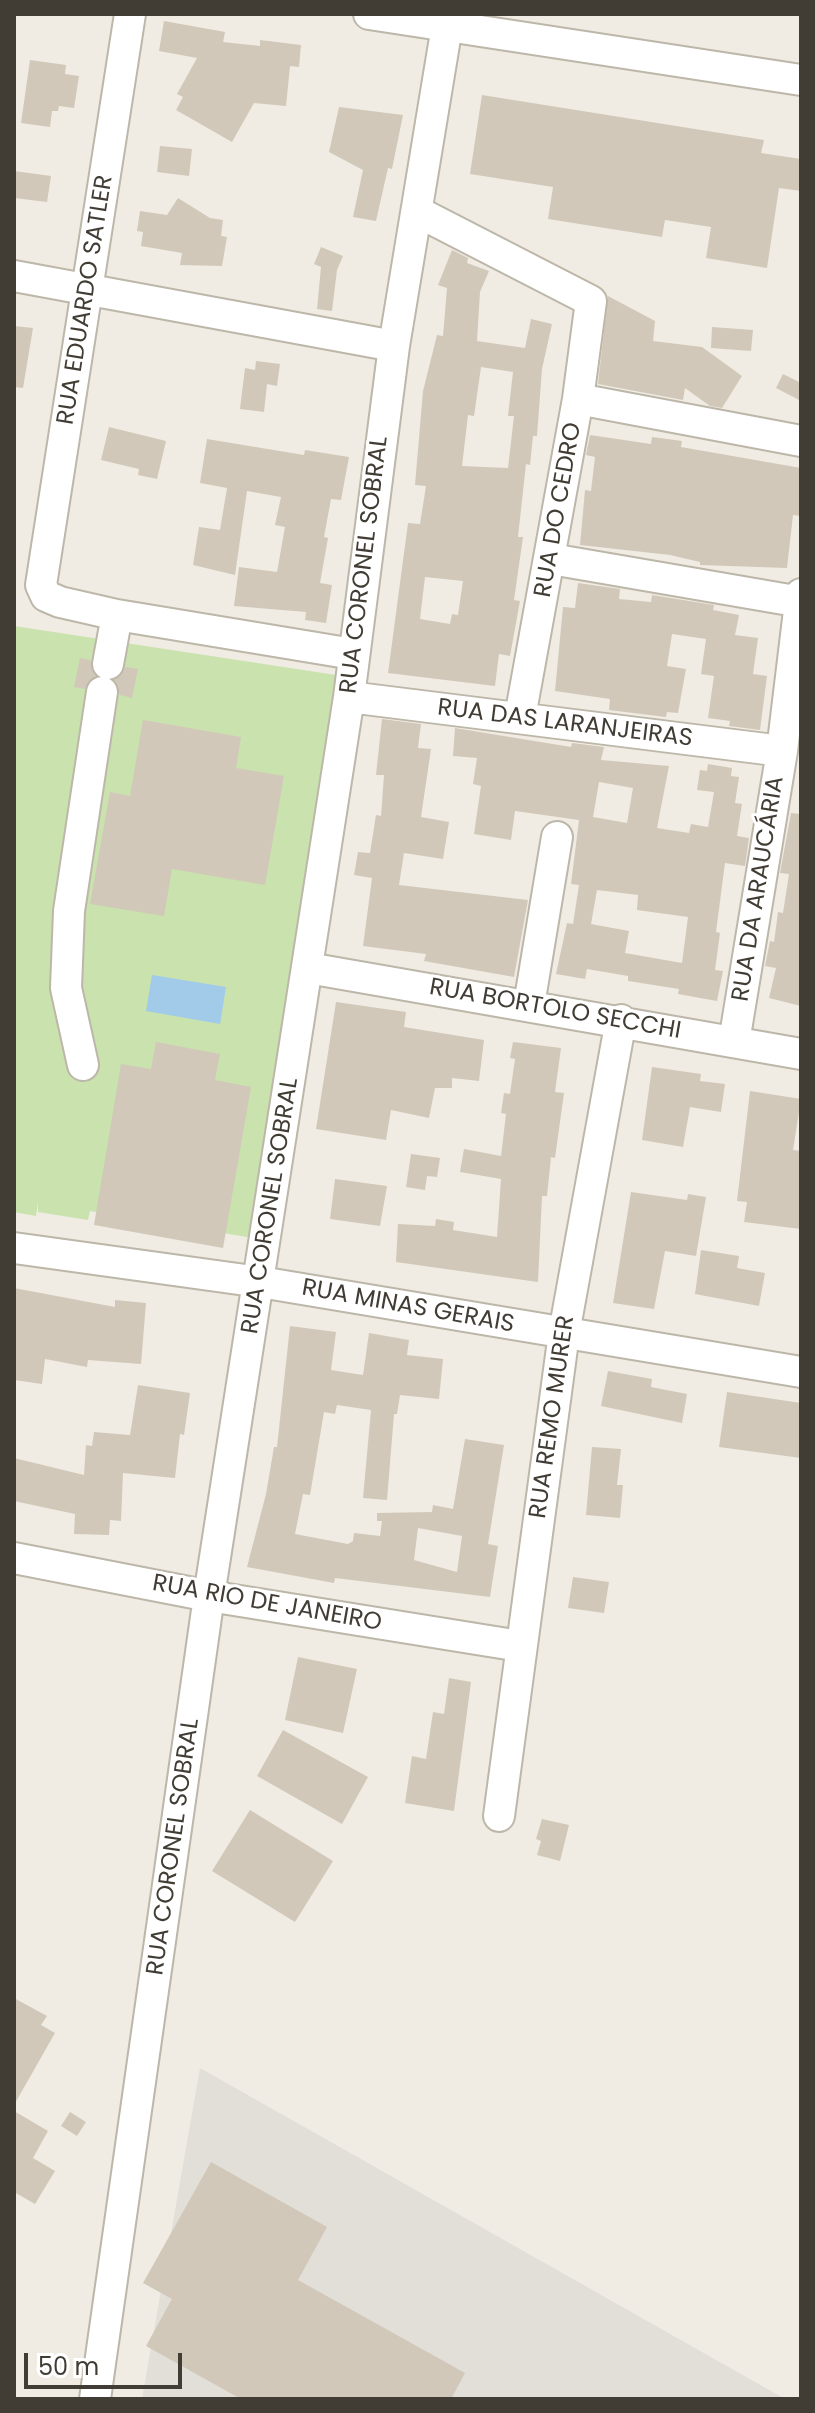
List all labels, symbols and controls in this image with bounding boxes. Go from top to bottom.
street label: RUA EDUARDO SATLER [52,173,120,427]
street label: RUA DO CEDRO [529,420,589,600]
street label: RUA CORONEL SOBRAL [335,435,395,695]
street label: RUA DAS LARANJEIRAS [436,694,694,754]
street label: RUA DA ARAUCÁRIA [727,774,791,1004]
street label: RUA BORTOLO SECCHI [427,974,683,1046]
street label: RUA CORONEL SOBRAL [237,1076,305,1336]
street label: RUA MINAS GERAIS [300,1274,516,1340]
street label: RUA REMO MURER [525,1314,581,1520]
street label: RUA RIO DE JANEIRO [150,1570,384,1638]
street label: RUA CORONEL SOBRAL [142,1717,206,1977]
scale bar [28,2337,186,2387]
text: 50 m [38,2350,99,2383]

